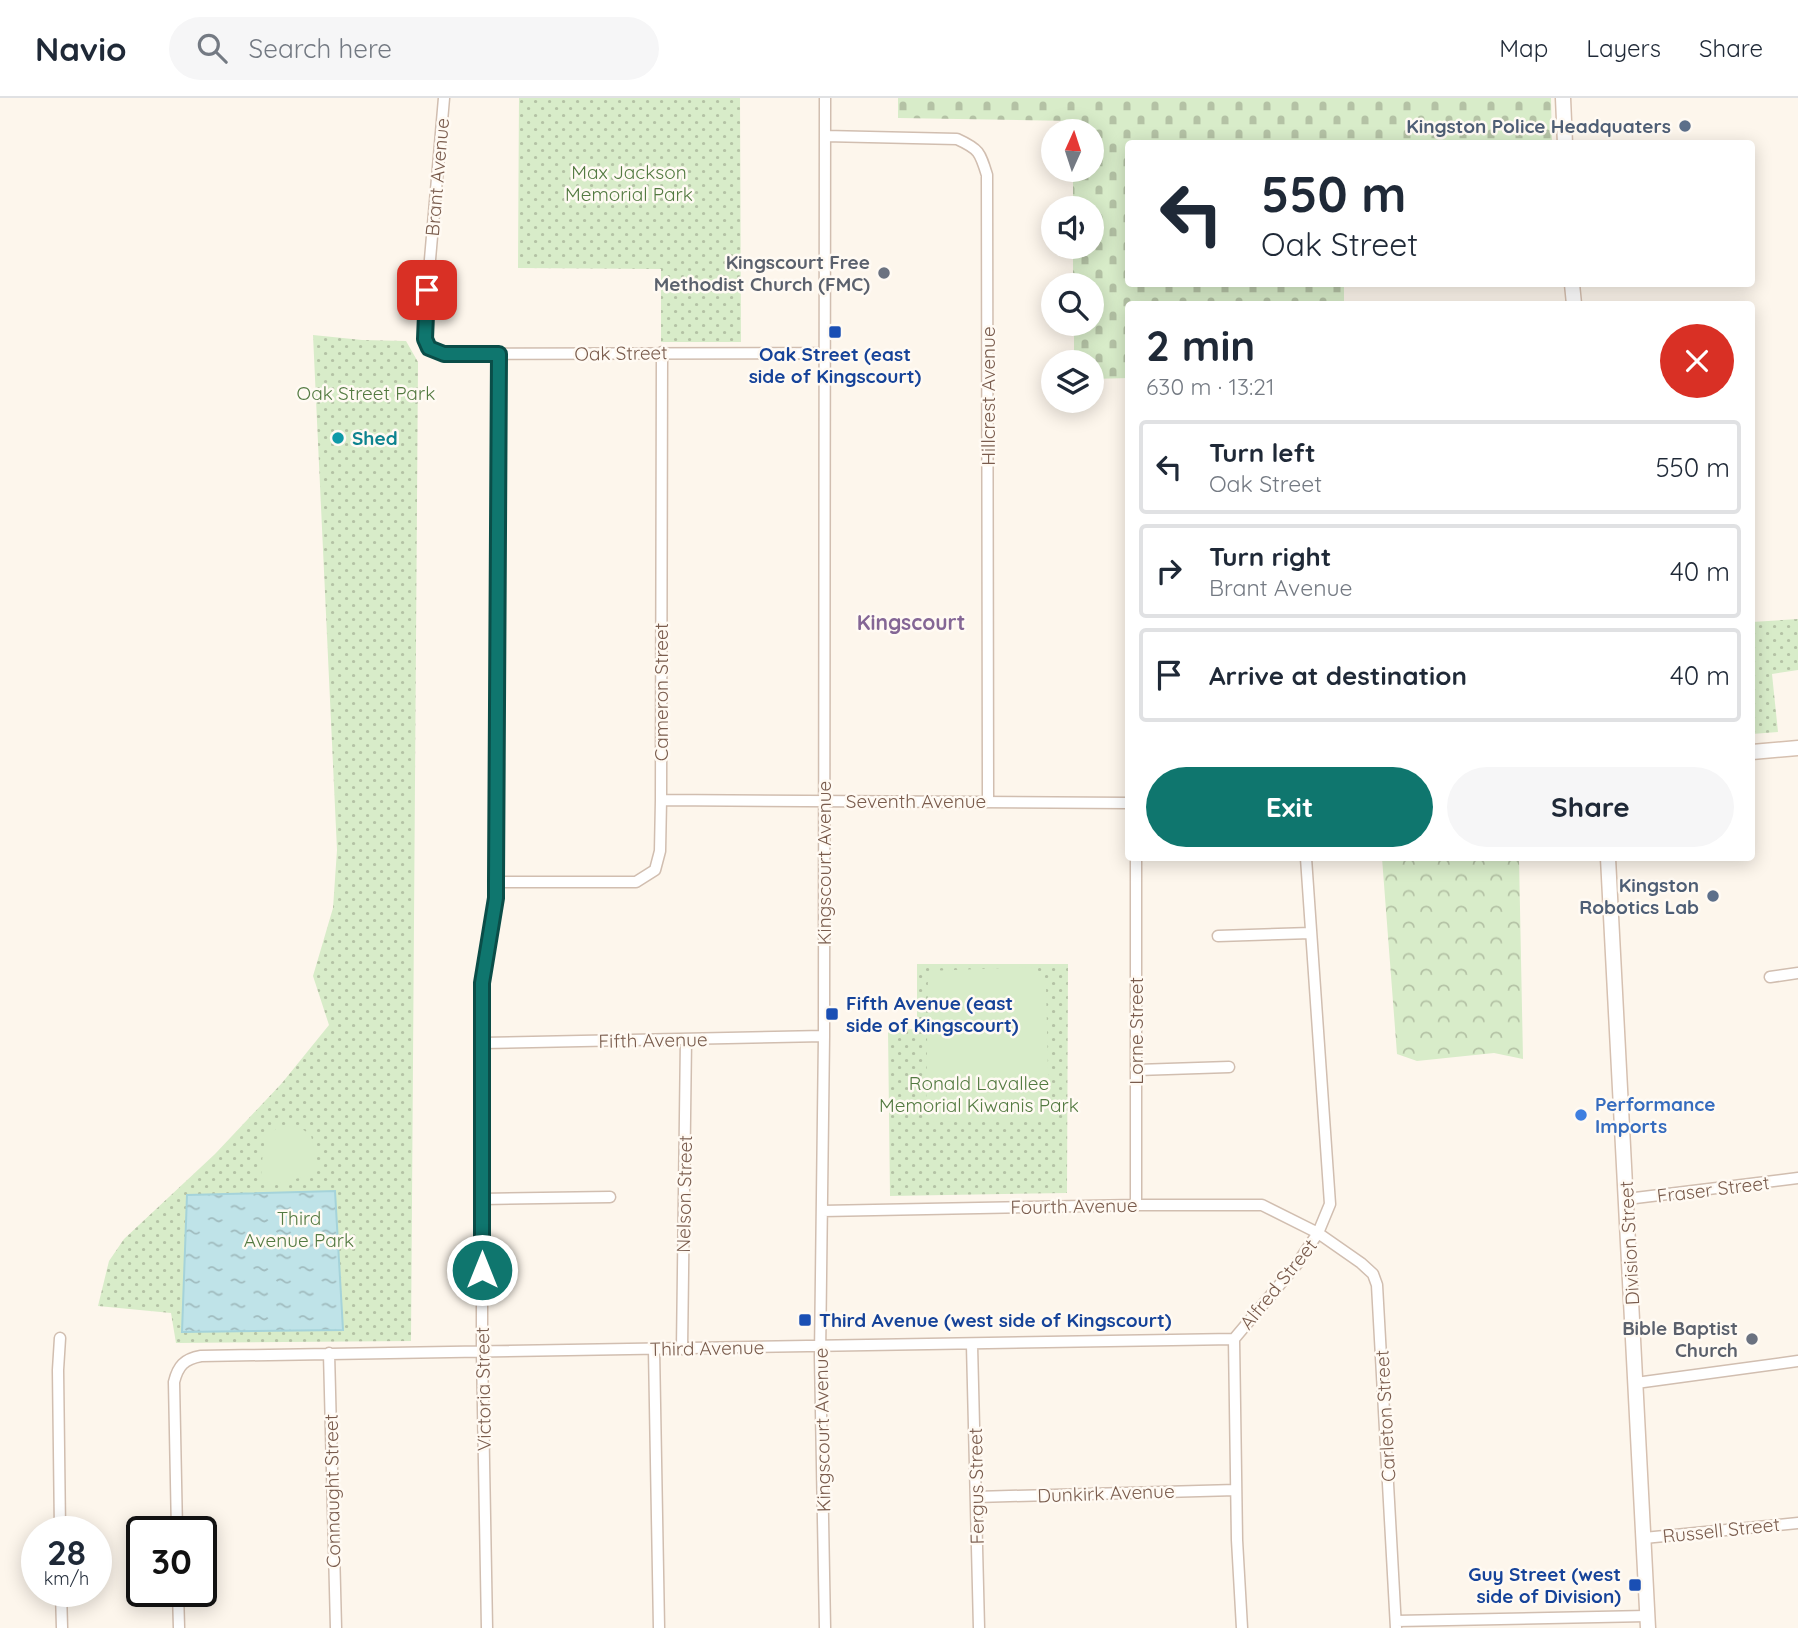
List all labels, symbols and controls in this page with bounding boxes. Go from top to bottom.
search box [169,17,659,80]
text: Navio [35,28,127,69]
icon: search [193,29,231,67]
text: Search here [249,32,392,65]
text: Map [1499,33,1548,63]
text: Layers [1586,33,1661,63]
text: Share [1699,33,1763,63]
place label: Kingston Police Headquaters [1406,114,1671,138]
street label: Brant Avenue [420,117,454,237]
marker: Kingston Police Headquaters [1677,118,1693,134]
north arrow [1041,119,1104,182]
map controls [1041,119,1104,413]
park label: Max Jackson Memorial Park [565,160,693,206]
text: 550 m [1261,163,1406,224]
icon: left [1146,168,1237,259]
button: sound [1041,196,1104,259]
text: Oak Street [1261,224,1418,264]
place label: Kingscourt Free Methodist Church (FMC) [654,250,870,296]
pin [397,260,457,320]
marker: Kingscourt Free Methodist Church (FMC) [876,265,892,281]
icon: arrive [408,271,446,309]
button: search [1041,273,1104,336]
text: 2 min [1146,319,1255,372]
marker: Oak Street (east side of Kingscourt) [827,324,843,340]
button: close [1660,324,1734,398]
street label: Hillcrest Avenue [976,326,1000,466]
street label: Oak Street [574,340,668,366]
place label: Oak Street (east side of Kingscourt) [749,342,922,388]
button: layers [1041,350,1104,413]
text: 630 m · 13:21 [1146,372,1275,401]
park label: Oak Street Park [297,381,435,405]
place label: Shed [352,426,398,450]
marker: Shed [330,430,346,446]
text: Turn left [1209,436,1316,469]
icon: left [1150,448,1188,486]
text: 550 m [1655,451,1730,484]
text: Oak Street [1209,469,1322,498]
text: Turn right [1209,540,1331,573]
icon: right [1150,552,1188,590]
text: 40 m [1670,555,1730,588]
text: Brant Avenue [1209,573,1353,602]
district label: Kingscourt [857,609,965,635]
street label: Cameron Street [649,623,673,761]
icon: arrive [1150,656,1188,694]
text: Arrive at destination [1209,659,1467,692]
text: 40 m [1670,659,1730,692]
button: Exit [1146,767,1433,847]
button: Share [1447,767,1734,847]
street label: Kingscourt Avenue [812,781,836,945]
street label: Seventh Avenue [846,789,986,813]
place label: Kingston Robotics Lab [1579,873,1699,919]
marker: Kingston Robotics Lab [1705,888,1721,904]
street label: Lorne Street [1124,977,1148,1085]
place label: Fifth Avenue (east side of Kingscourt) [846,991,1019,1037]
marker: Fifth Avenue (east side of Kingscourt) [824,1006,840,1022]
street label: Fifth Avenue [598,1027,708,1053]
park label: Ronald Lavallee Memorial Kiwanis Park [879,1071,1079,1117]
place label: Performance Imports [1595,1092,1715,1138]
marker: Performance Imports [1573,1107,1589,1123]
street label: Nelson Street [671,1135,697,1253]
street label: Fraser Street [1655,1170,1771,1208]
street label: Division Street [1614,1180,1644,1306]
street label: Fourth Avenue [1010,1193,1138,1219]
park label: Third Avenue Park [244,1206,354,1252]
position arrow [445,1233,519,1307]
street label: Alfred Street [1234,1234,1322,1334]
place label: Third Avenue (west side of Kingscourt) [819,1308,1172,1332]
marker: Third Avenue (west side of Kingscourt) [797,1312,813,1328]
place label: Bible Baptist Church [1622,1316,1738,1362]
street label: Victoria Street [470,1327,496,1451]
marker: Bible Baptist Church [1744,1331,1760,1347]
street label: Third Avenue [649,1335,765,1361]
street label: Kingscourt Avenue [809,1348,835,1512]
street label: Carleton Street [1370,1349,1400,1483]
street label: Connaught Street [319,1414,345,1568]
street label: Fergus Street [963,1427,989,1545]
street label: Dunkirk Avenue [1037,1479,1175,1507]
street label: Russell Street [1661,1512,1781,1548]
speed limit sign: 30 [126,1516,217,1607]
text: 28 [47,1530,86,1574]
place label: Guy Street (west side of Division) [1468,1562,1621,1608]
text: km/h [44,1567,89,1590]
marker: Guy Street (west side of Division) [1627,1577,1643,1593]

